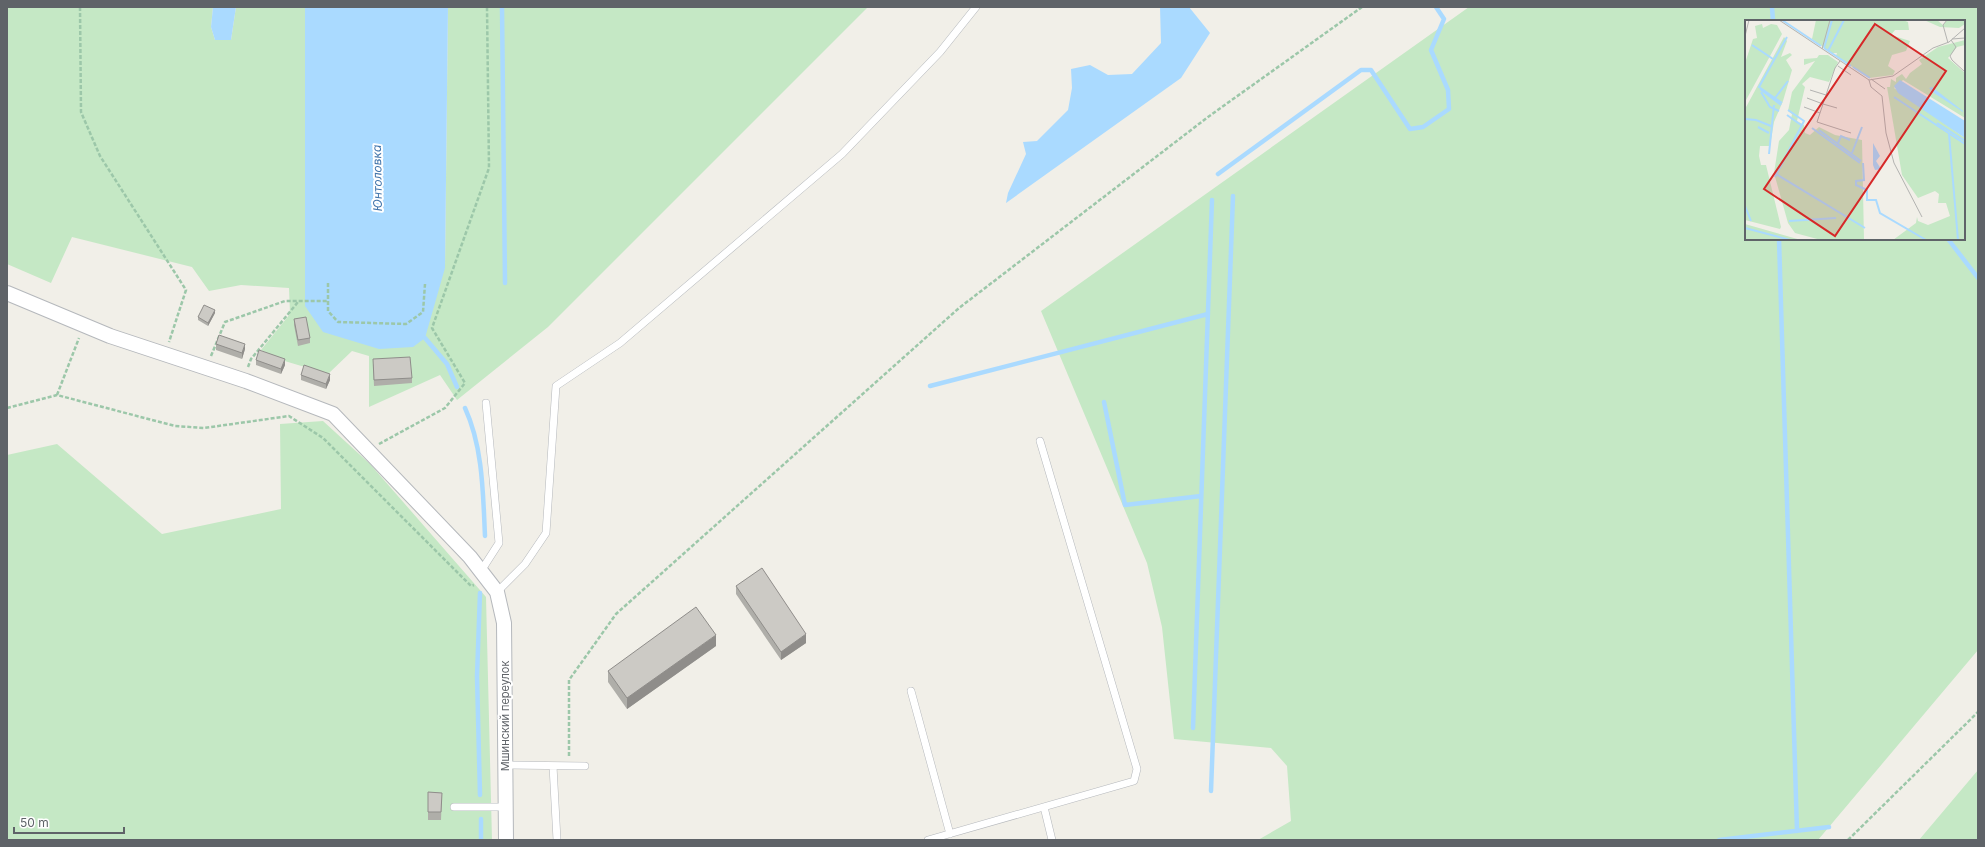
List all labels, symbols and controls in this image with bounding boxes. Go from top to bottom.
inset map [1745,20,1965,240]
water label: Юнтоловка [369,145,385,211]
street label: Мшинский переулок [498,661,512,771]
scale bar [14,809,124,835]
text: 50 m [20,815,49,830]

